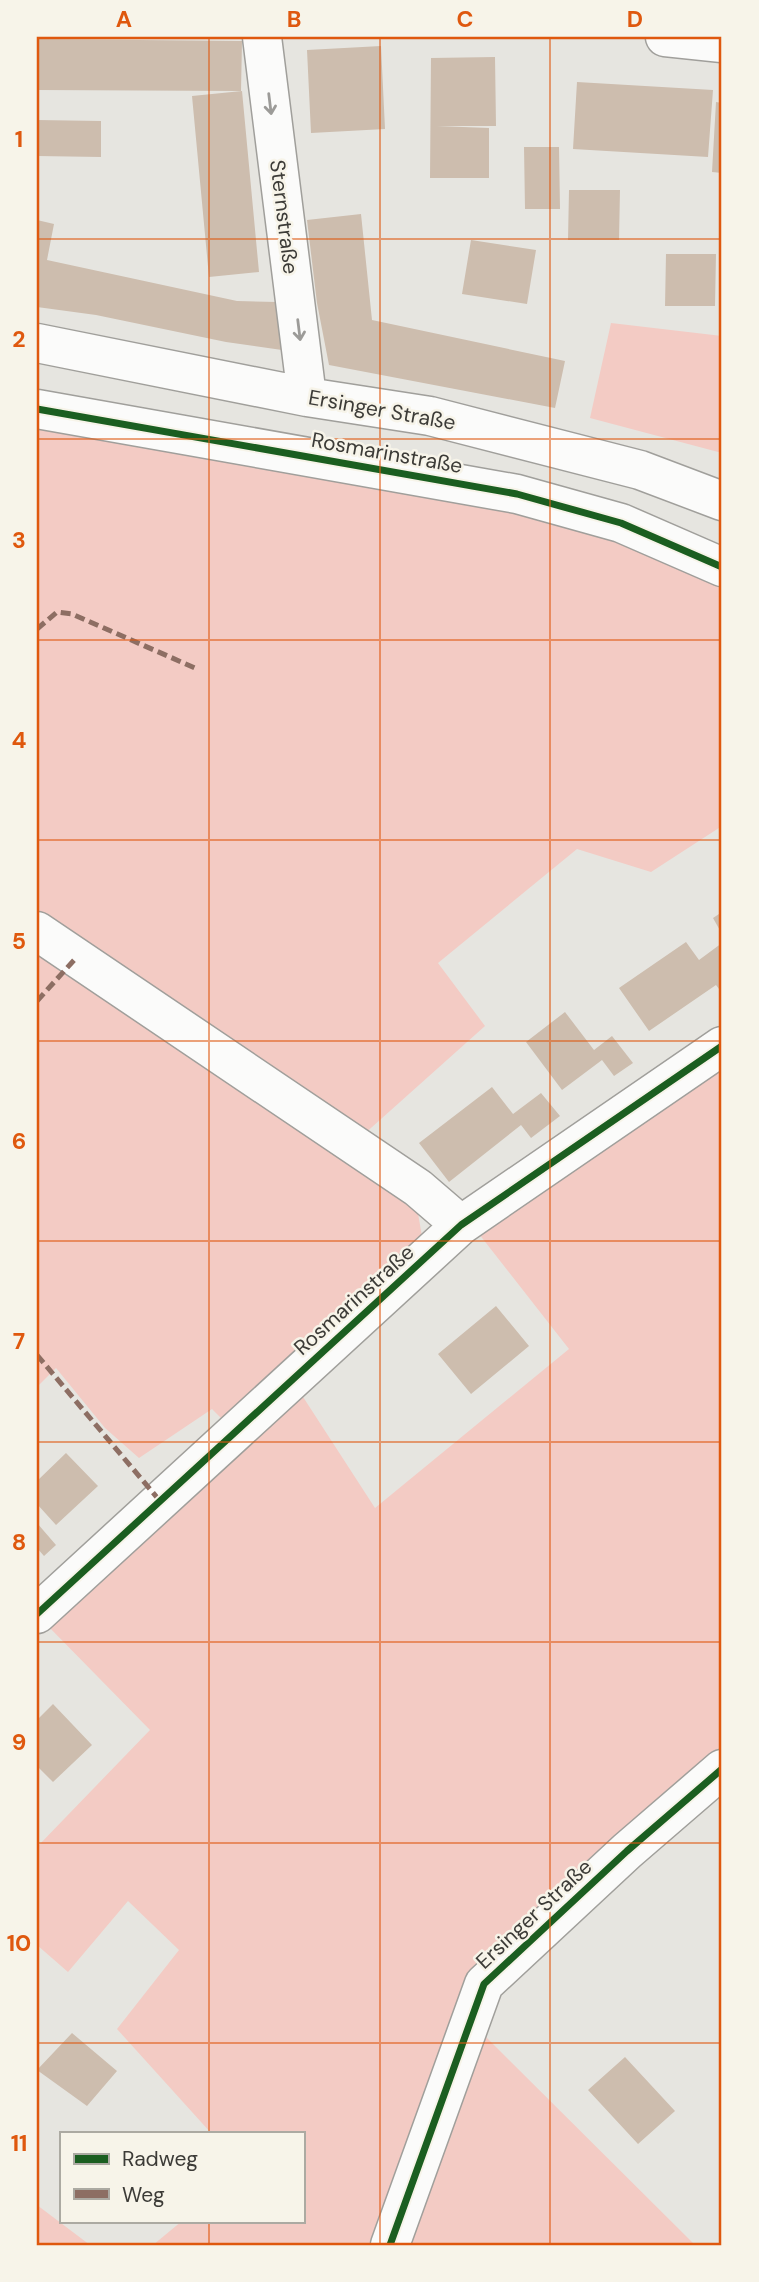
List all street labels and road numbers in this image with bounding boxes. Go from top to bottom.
street label: Sternstraße [263,158,305,276]
street label: Ersinger Straße [306,383,458,437]
street label: Rosmarinstraße [309,426,465,480]
street label: Rosmarinstraße [288,1238,420,1362]
street label: Ersinger Straße [470,1853,598,1975]

